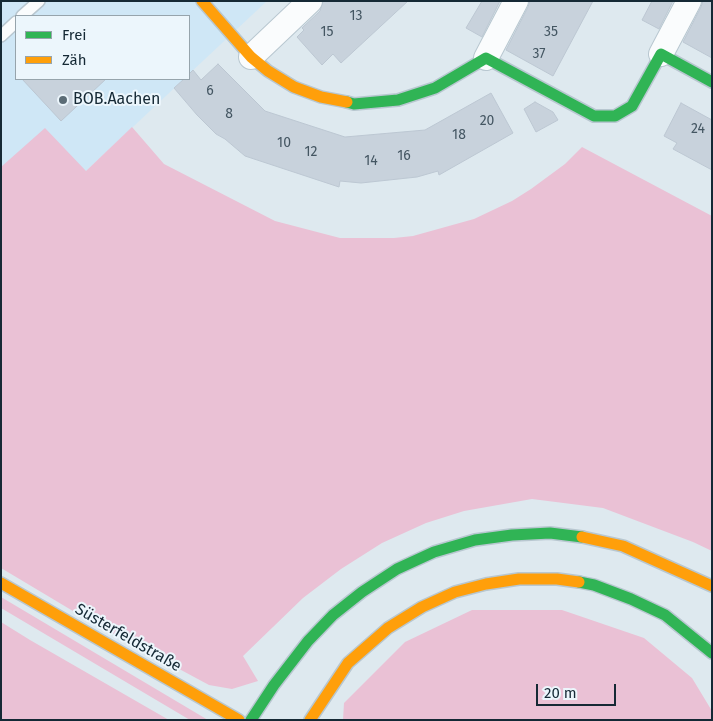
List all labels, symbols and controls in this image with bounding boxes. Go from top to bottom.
house number: 13 [349,8,363,24]
legend [15,15,190,80]
house number: 15 [320,24,334,40]
house number: 35 [544,24,558,40]
text: Frei [62,26,87,44]
house number: 37 [532,46,546,62]
text: Zäh [62,51,87,69]
house number: 6 [206,83,214,99]
place label: BOB.Aachen [73,90,160,110]
marker: BOB.Aachen [57,94,69,106]
house number: 8 [225,106,233,122]
house number: 20 [480,113,494,129]
house number: 24 [691,121,705,137]
house number: 18 [452,127,466,143]
house number: 10 [277,135,291,151]
house number: 12 [305,144,317,160]
house number: 16 [397,148,411,164]
house number: 14 [364,153,378,169]
street label: Süsterfeldstraße [71,600,185,676]
scale bar [538,674,618,706]
text: 20 m [544,684,577,702]

